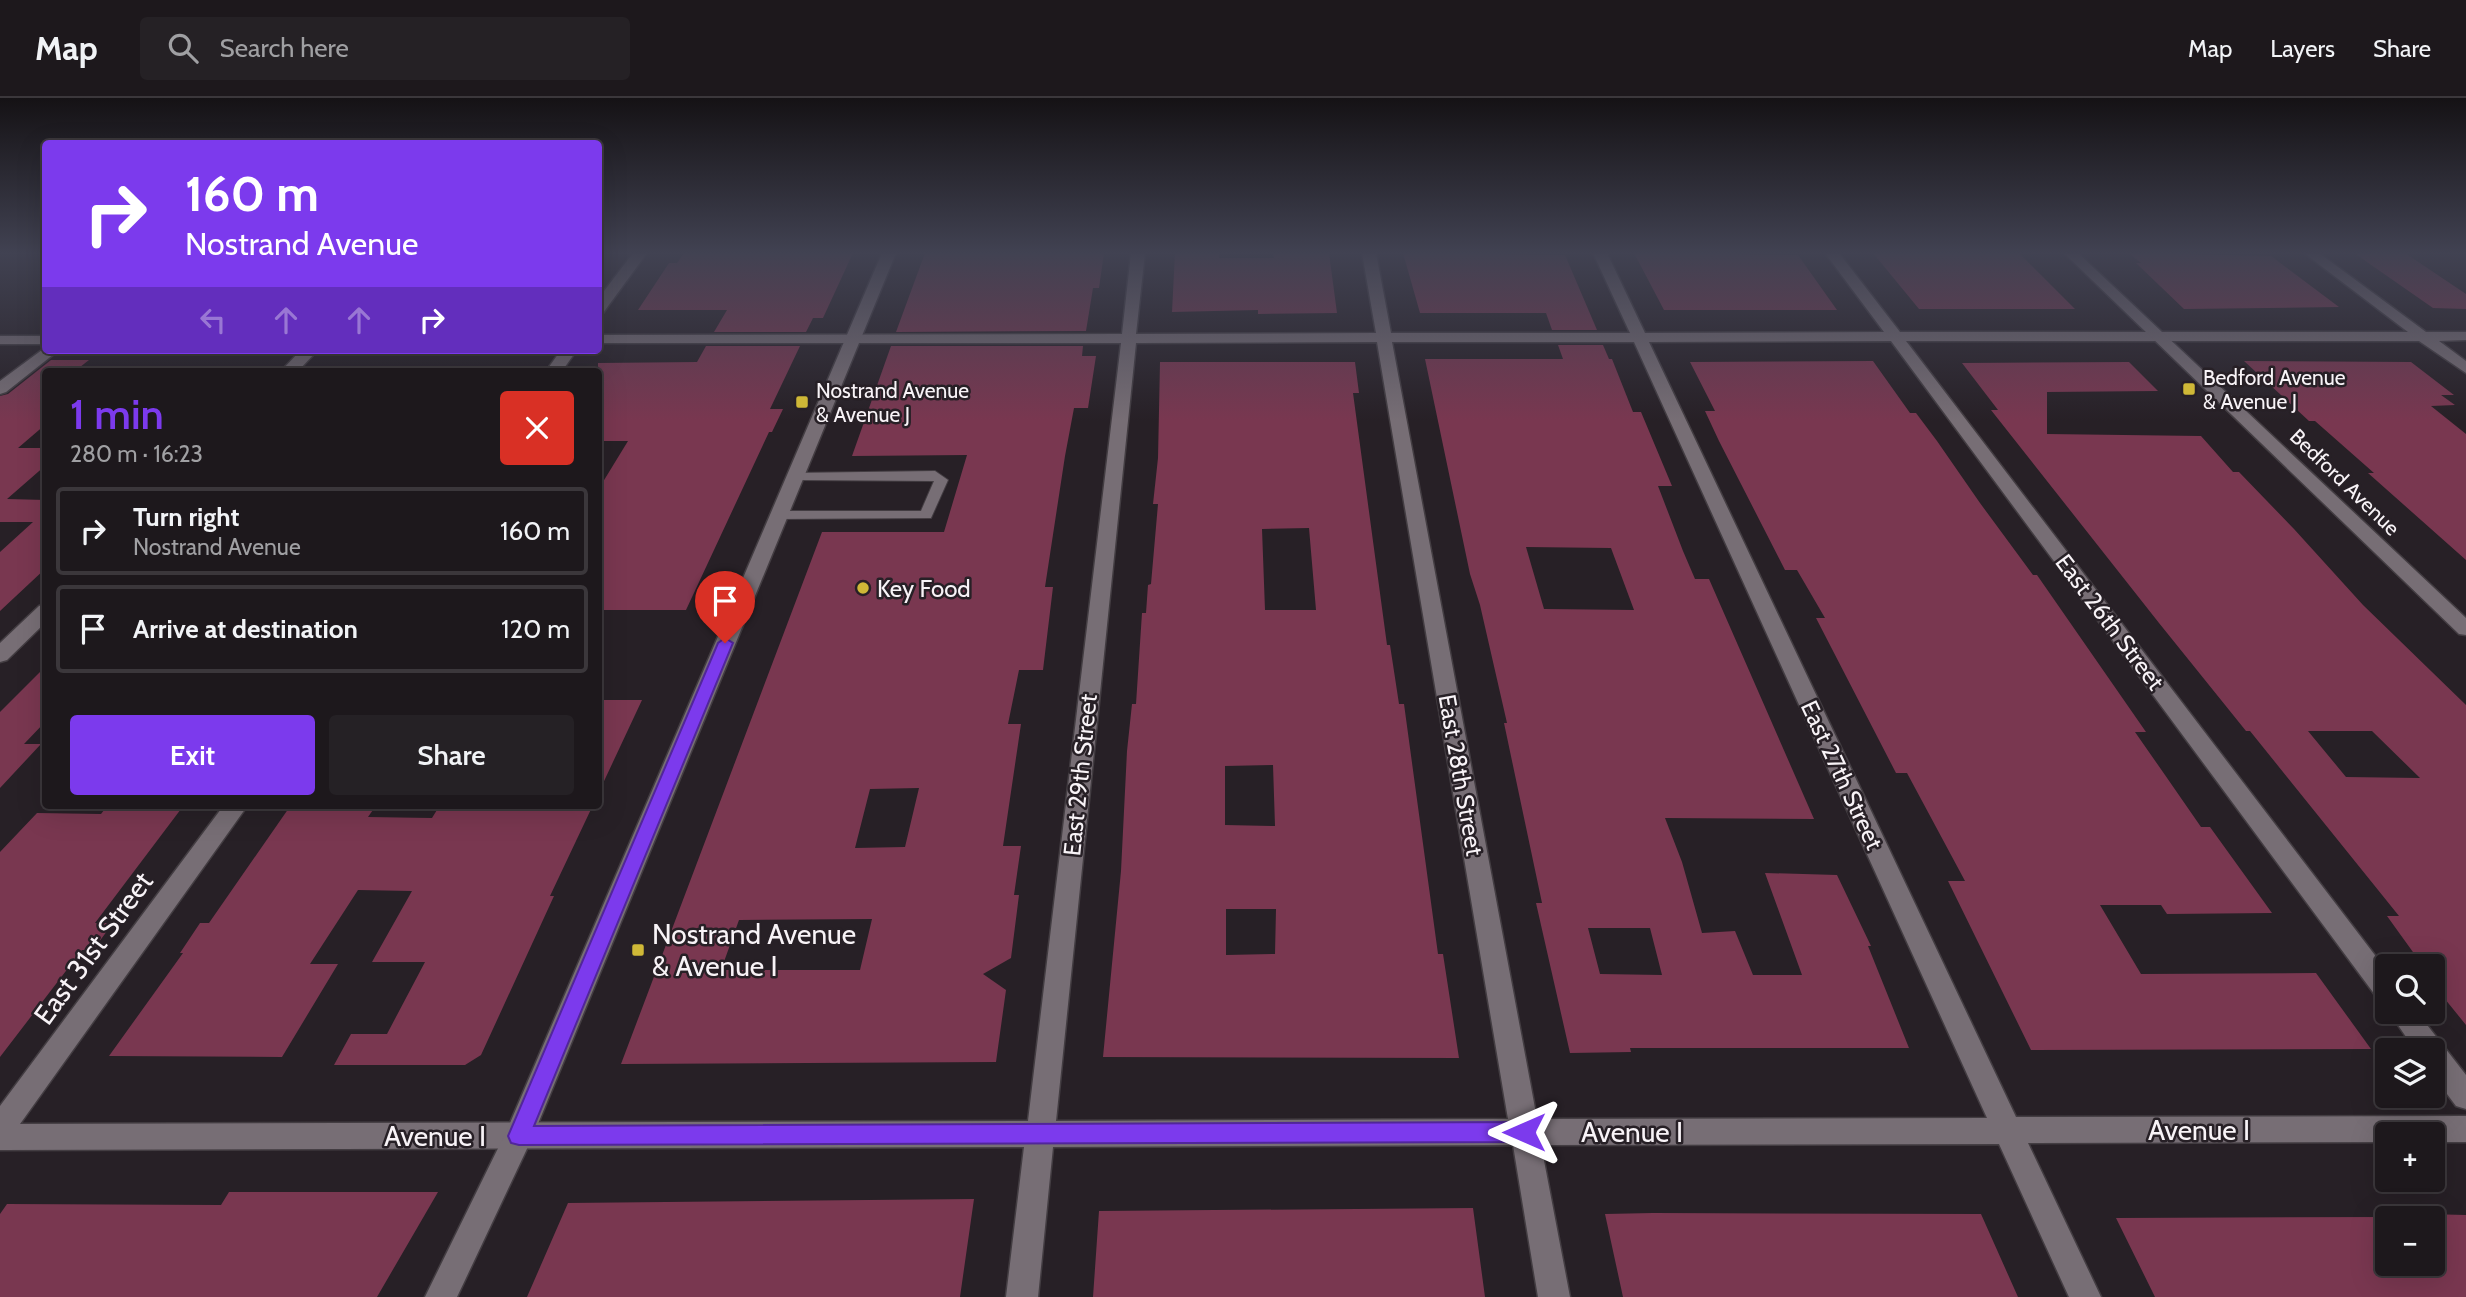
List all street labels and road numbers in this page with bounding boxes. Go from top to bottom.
street label: Bedford Avenue [2285,423,2405,541]
street label: East 26th Street [2049,548,2171,696]
street label: East 28th Street [1433,692,1489,858]
street label: East 29th Street [1057,693,1103,857]
street label: East 27th Street [1795,696,1889,854]
street label: East 31st Street [26,865,160,1031]
street label: Avenue I [2148,1113,2250,1147]
street label: Avenue I [1581,1115,1683,1149]
street label: Avenue I [384,1119,486,1153]

